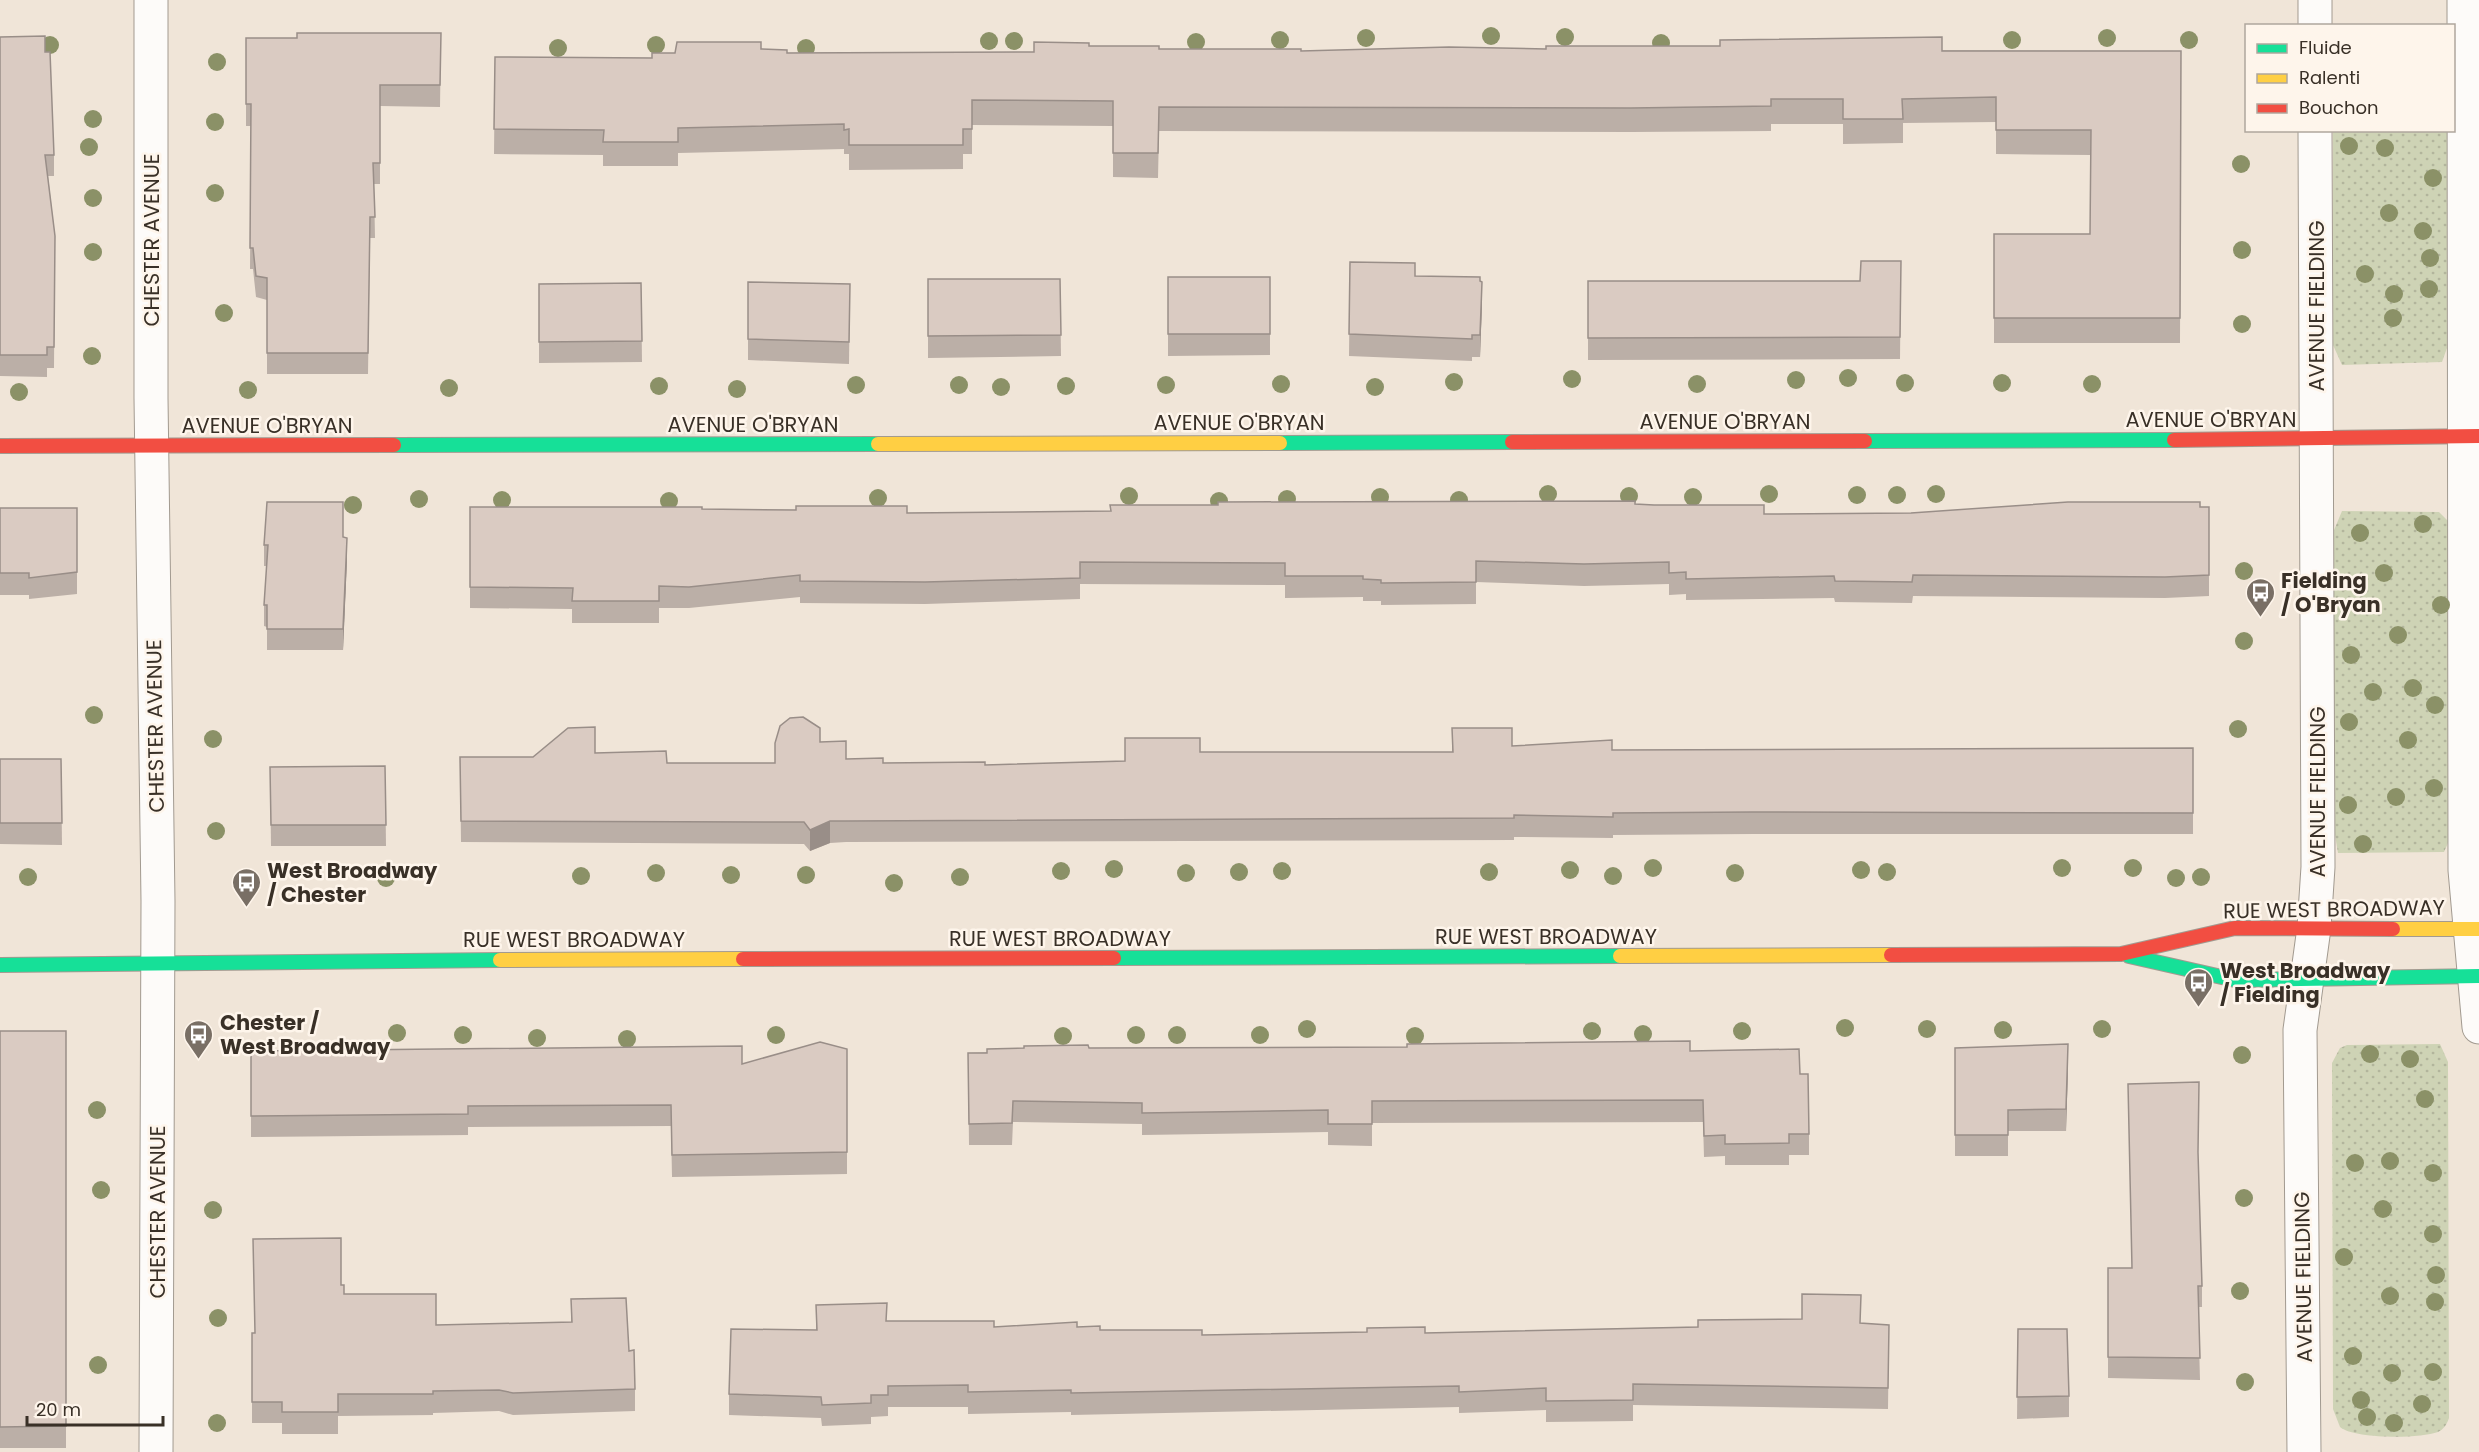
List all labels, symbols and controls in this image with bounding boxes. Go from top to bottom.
legend [2245,24,2455,132]
text: Fluide [2299,35,2352,60]
text: Ralenti [2299,65,2360,90]
text: Bouchon [2299,95,2379,120]
street label: CHESTER AVENUE [137,153,166,327]
street label: AVENUE FIELDING [2302,220,2331,392]
street label: AVENUE O'BRYAN [2125,405,2297,434]
street label: AVENUE O'BRYAN [1639,407,1811,436]
street label: AVENUE O'BRYAN [1153,408,1325,437]
street label: AVENUE O'BRYAN [667,410,839,439]
street label: AVENUE O'BRYAN [181,411,353,440]
place label: Fielding / O'Bryan [2281,566,2381,619]
bus stop icon: Fielding / O'Bryan [2244,576,2276,618]
street label: CHESTER AVENUE [139,639,171,813]
street label: AVENUE FIELDING [2303,706,2332,878]
place label: West Broadway / Chester [267,856,438,909]
bus stop icon: West Broadway / Chester [230,866,262,908]
street label: RUE WEST BROADWAY [2223,893,2445,925]
street label: RUE WEST BROADWAY [1435,922,1657,951]
street label: RUE WEST BROADWAY [949,924,1171,953]
street label: RUE WEST BROADWAY [463,925,685,954]
place label: West Broadway / Fielding [2220,956,2391,1009]
bus stop icon: West Broadway / Fielding [2183,966,2215,1008]
place label: Chester / West Broadway [220,1008,391,1061]
bus stop icon: Chester / West Broadway [183,1018,215,1060]
street label: CHESTER AVENUE [143,1125,172,1299]
street label: AVENUE FIELDING [2287,1191,2319,1363]
scale bar [27,1389,164,1427]
text: 20 m [36,1397,81,1422]

